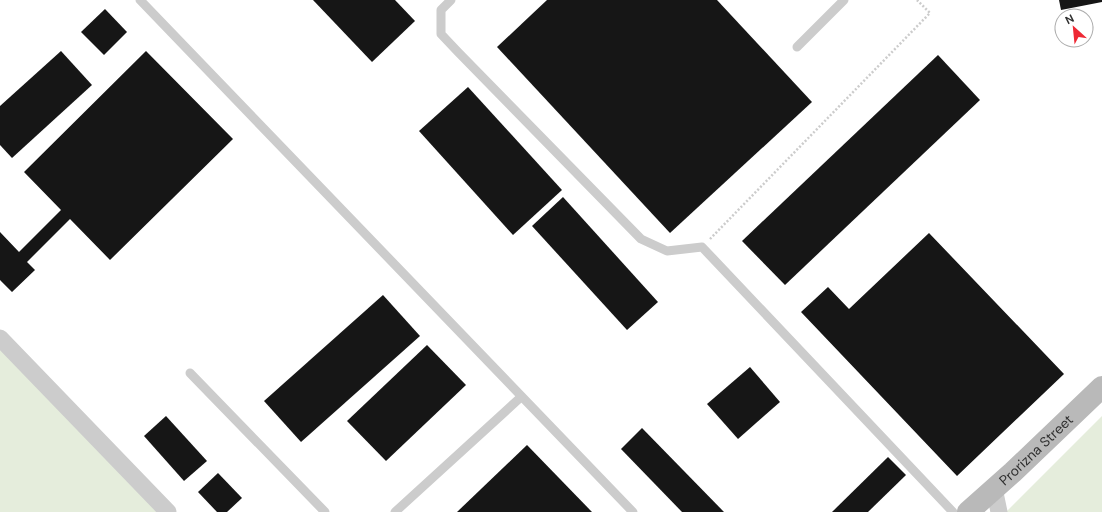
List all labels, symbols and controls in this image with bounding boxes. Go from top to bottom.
north arrow [1054,8,1094,48]
text: N [1063,11,1076,27]
street label: Prorizna Street [995,411,1077,489]

